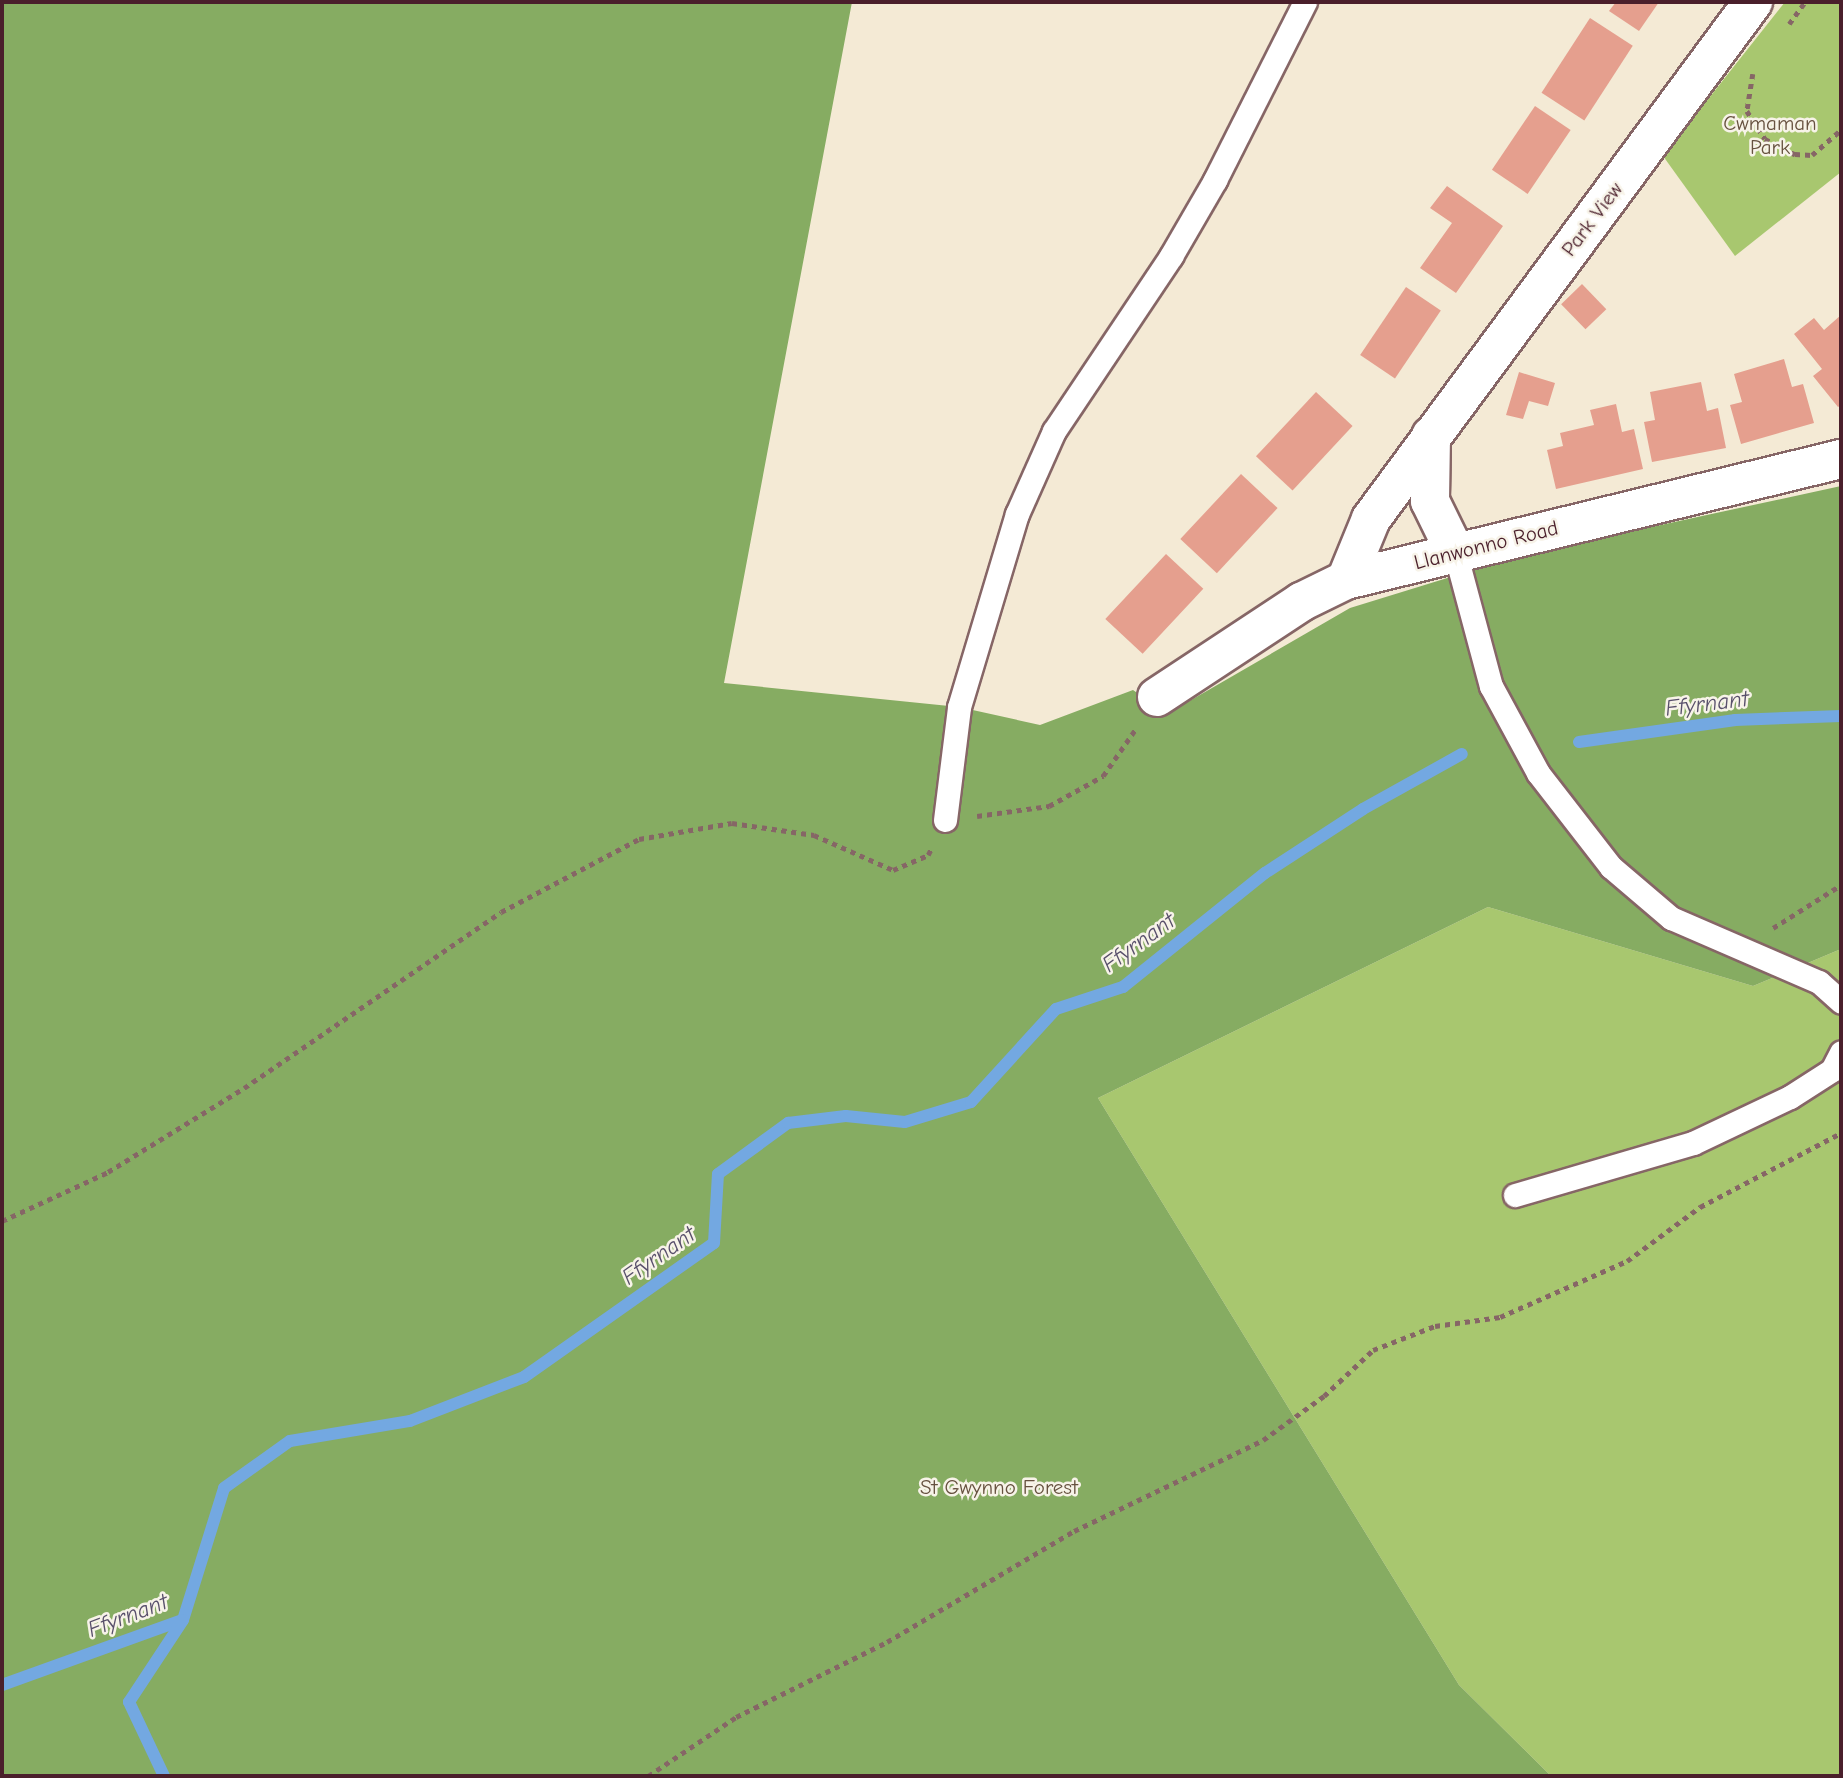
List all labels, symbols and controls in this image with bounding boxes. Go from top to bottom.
park label: Cwmaman Park [1723,110,1817,160]
street label: Park View [1556,177,1628,261]
street label: Llanwonno Road [1411,515,1561,575]
water label: Ffyrnant [1664,685,1750,723]
water label: Ffyrnant [1097,907,1181,979]
water label: Ffyrnant [617,1221,701,1291]
park label: St Gwynno Forest [920,1474,1078,1500]
water label: Ffyrnant [84,1588,172,1644]

